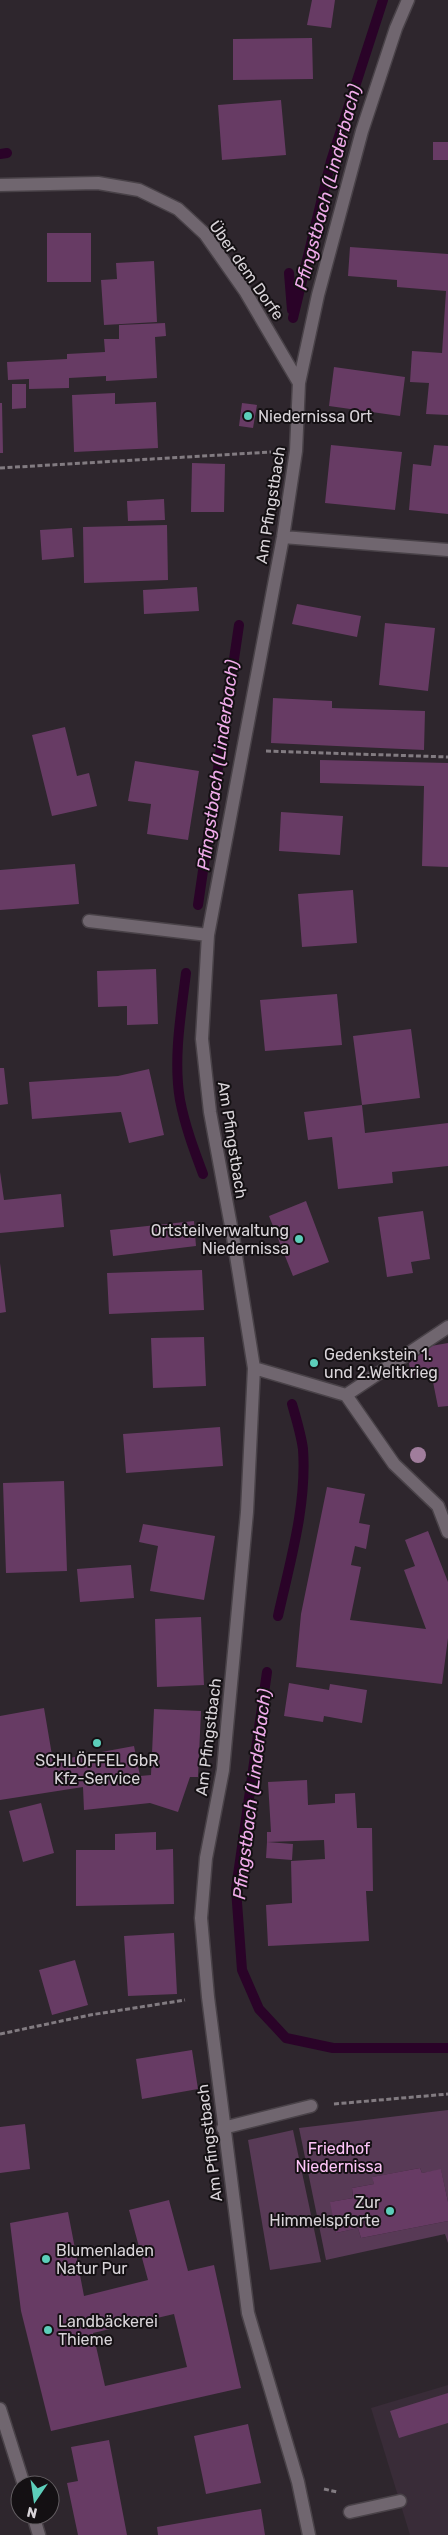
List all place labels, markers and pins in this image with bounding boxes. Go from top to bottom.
place label: Niedernissa Ort [258,407,372,426]
marker: Niedernissa Ort [242,410,254,422]
place label: Ortsteilverwaltung Niedernissa [151,1221,289,1258]
marker: Ortsteilverwaltung Niedernissa [293,1233,305,1245]
place label: Gedenkstein 1. und 2.Weltkrieg [324,1345,438,1382]
marker: Gedenkstein 1. und 2.Weltkrieg [308,1357,320,1369]
marker: SCHLÖFFEL GbR Kfz-Service [91,1737,103,1749]
place label: SCHLÖFFEL GbR Kfz-Service [35,1751,159,1788]
place label: Zur Himmelspforte [269,2193,380,2230]
marker: Zur Himmelspforte [384,2205,396,2217]
place label: Blumenladen Natur Pur [56,2241,154,2278]
marker: Blumenladen Natur Pur [40,2253,52,2265]
place label: Landbäckerei Thieme [58,2312,158,2349]
marker: Landbäckerei Thieme [42,2324,54,2336]

